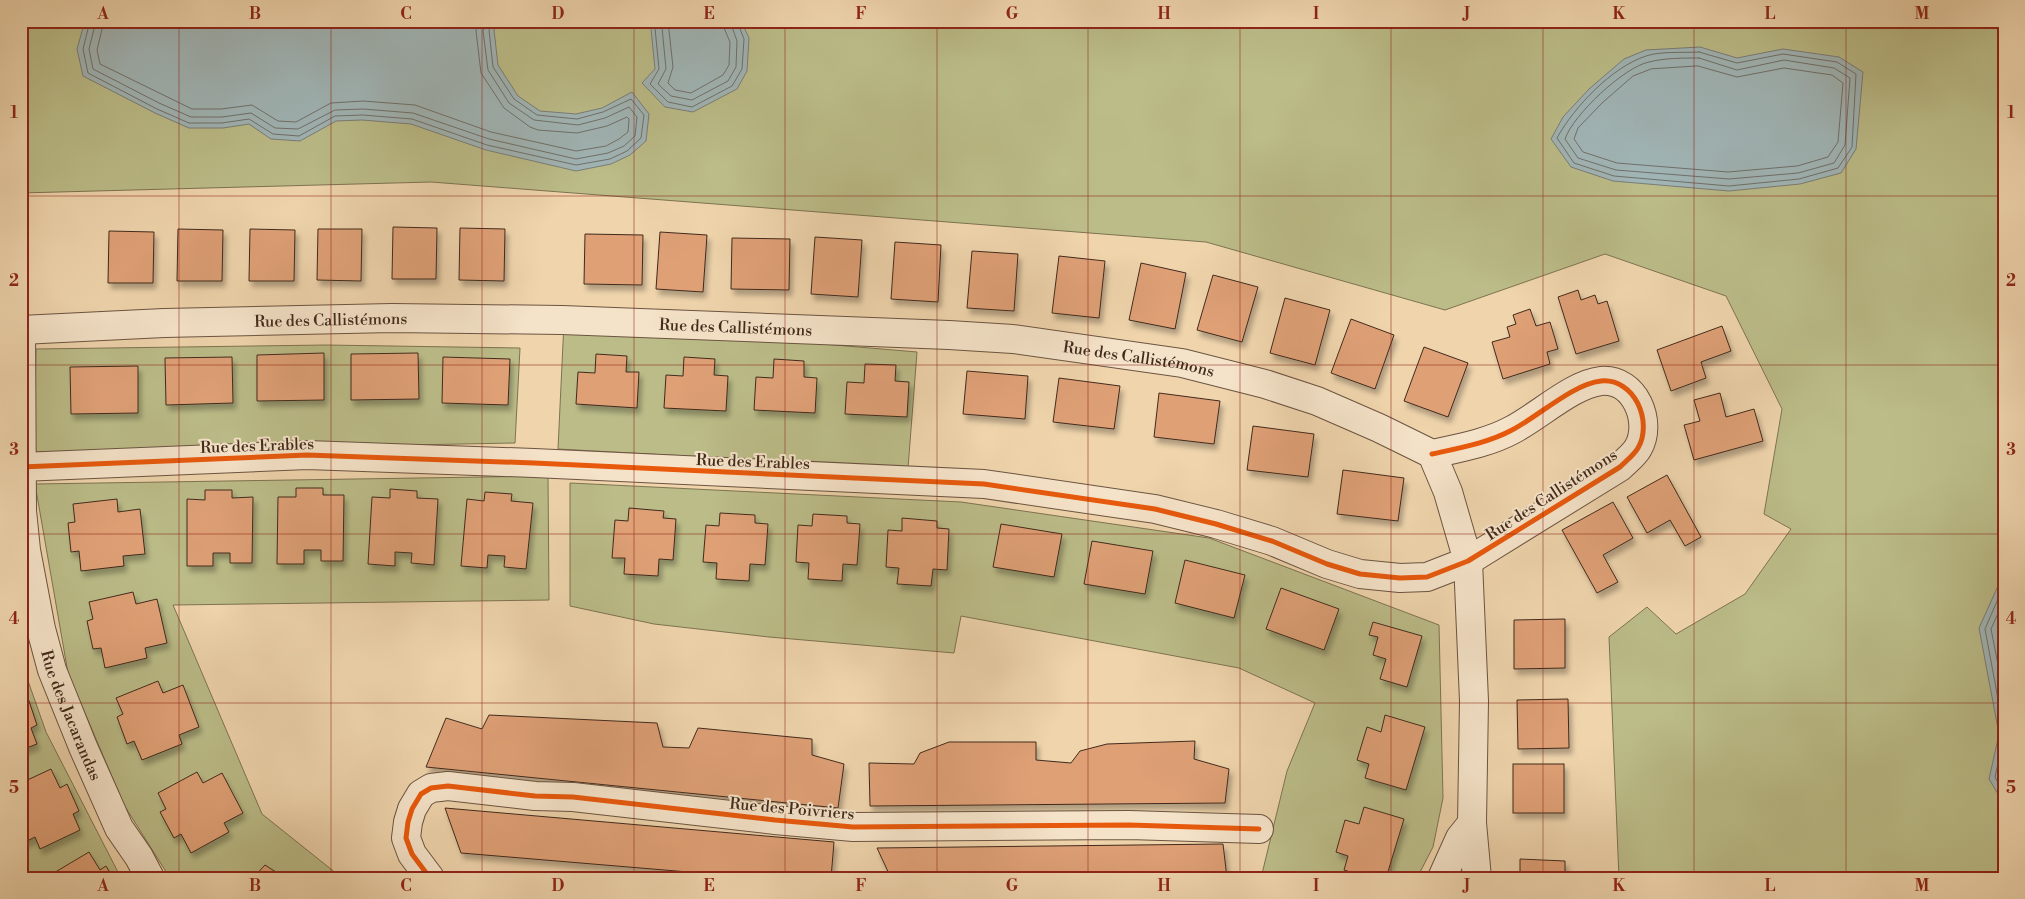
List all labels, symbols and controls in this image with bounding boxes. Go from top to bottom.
text: A [96,4,109,24]
text: B [249,4,261,24]
text: C [400,4,412,24]
text: D [552,4,565,24]
text: E [703,4,715,24]
text: F [855,4,867,24]
text: G [1006,4,1019,24]
text: H [1157,4,1171,24]
text: I [1313,4,1319,24]
text: J [1462,4,1470,24]
text: K [1613,4,1627,24]
text: L [1765,4,1776,24]
text: M [1915,4,1930,24]
text: 1 [10,103,18,123]
text: 1 [2007,103,2015,123]
text: 2 [9,271,19,291]
text: 2 [2006,271,2016,291]
street label: Rue des Callistémons [254,309,408,332]
street label: Rue des Callistémons [659,315,813,341]
street label: Rue des Callistémons [1062,337,1217,382]
street label: Rue des Erables [200,434,314,458]
text: 3 [9,440,19,460]
text: 3 [2006,440,2016,460]
street label: Rue des Callistémons [1482,445,1621,545]
street label: Rue des Erables [696,450,810,474]
text: 4 [9,609,20,629]
text: 4 [2006,609,2017,629]
street label: Rue des Jacarandas [36,648,106,784]
text: 5 [9,778,19,798]
text: 5 [2006,778,2016,798]
street label: Rue des Poivriers [728,794,855,824]
text: A [96,876,109,896]
text: B [249,876,261,896]
text: C [400,876,412,896]
text: D [552,876,565,896]
text: E [703,876,715,896]
text: F [855,876,867,896]
text: G [1006,876,1019,896]
text: H [1157,876,1171,896]
text: I [1313,876,1319,896]
text: J [1462,876,1470,896]
text: K [1613,876,1627,896]
text: L [1765,876,1776,896]
text: M [1915,876,1930,896]

